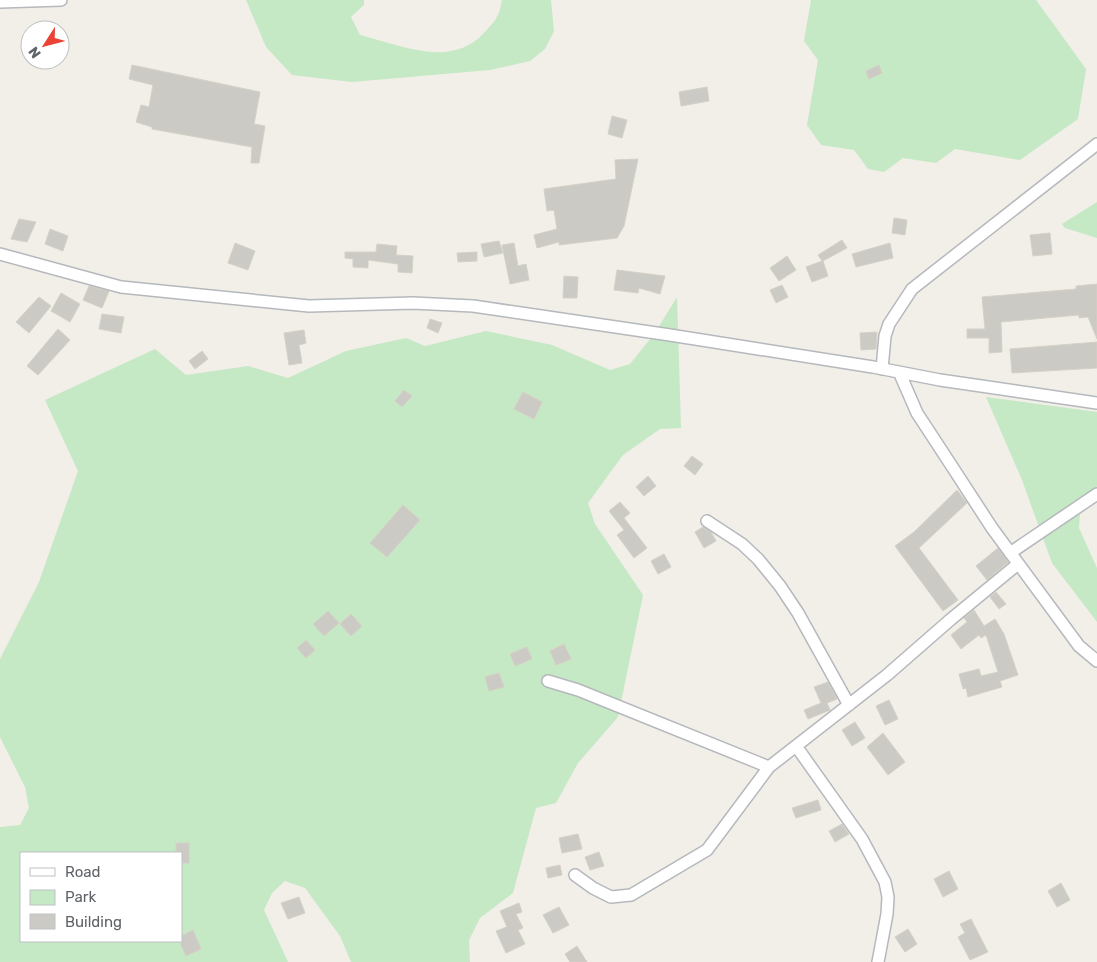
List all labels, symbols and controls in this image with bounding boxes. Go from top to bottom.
north arrow [20,20,70,70]
text: N [25,43,45,61]
legend [20,852,182,942]
text: Road [65,863,101,881]
text: Park [65,888,96,906]
text: Building [65,913,122,931]

